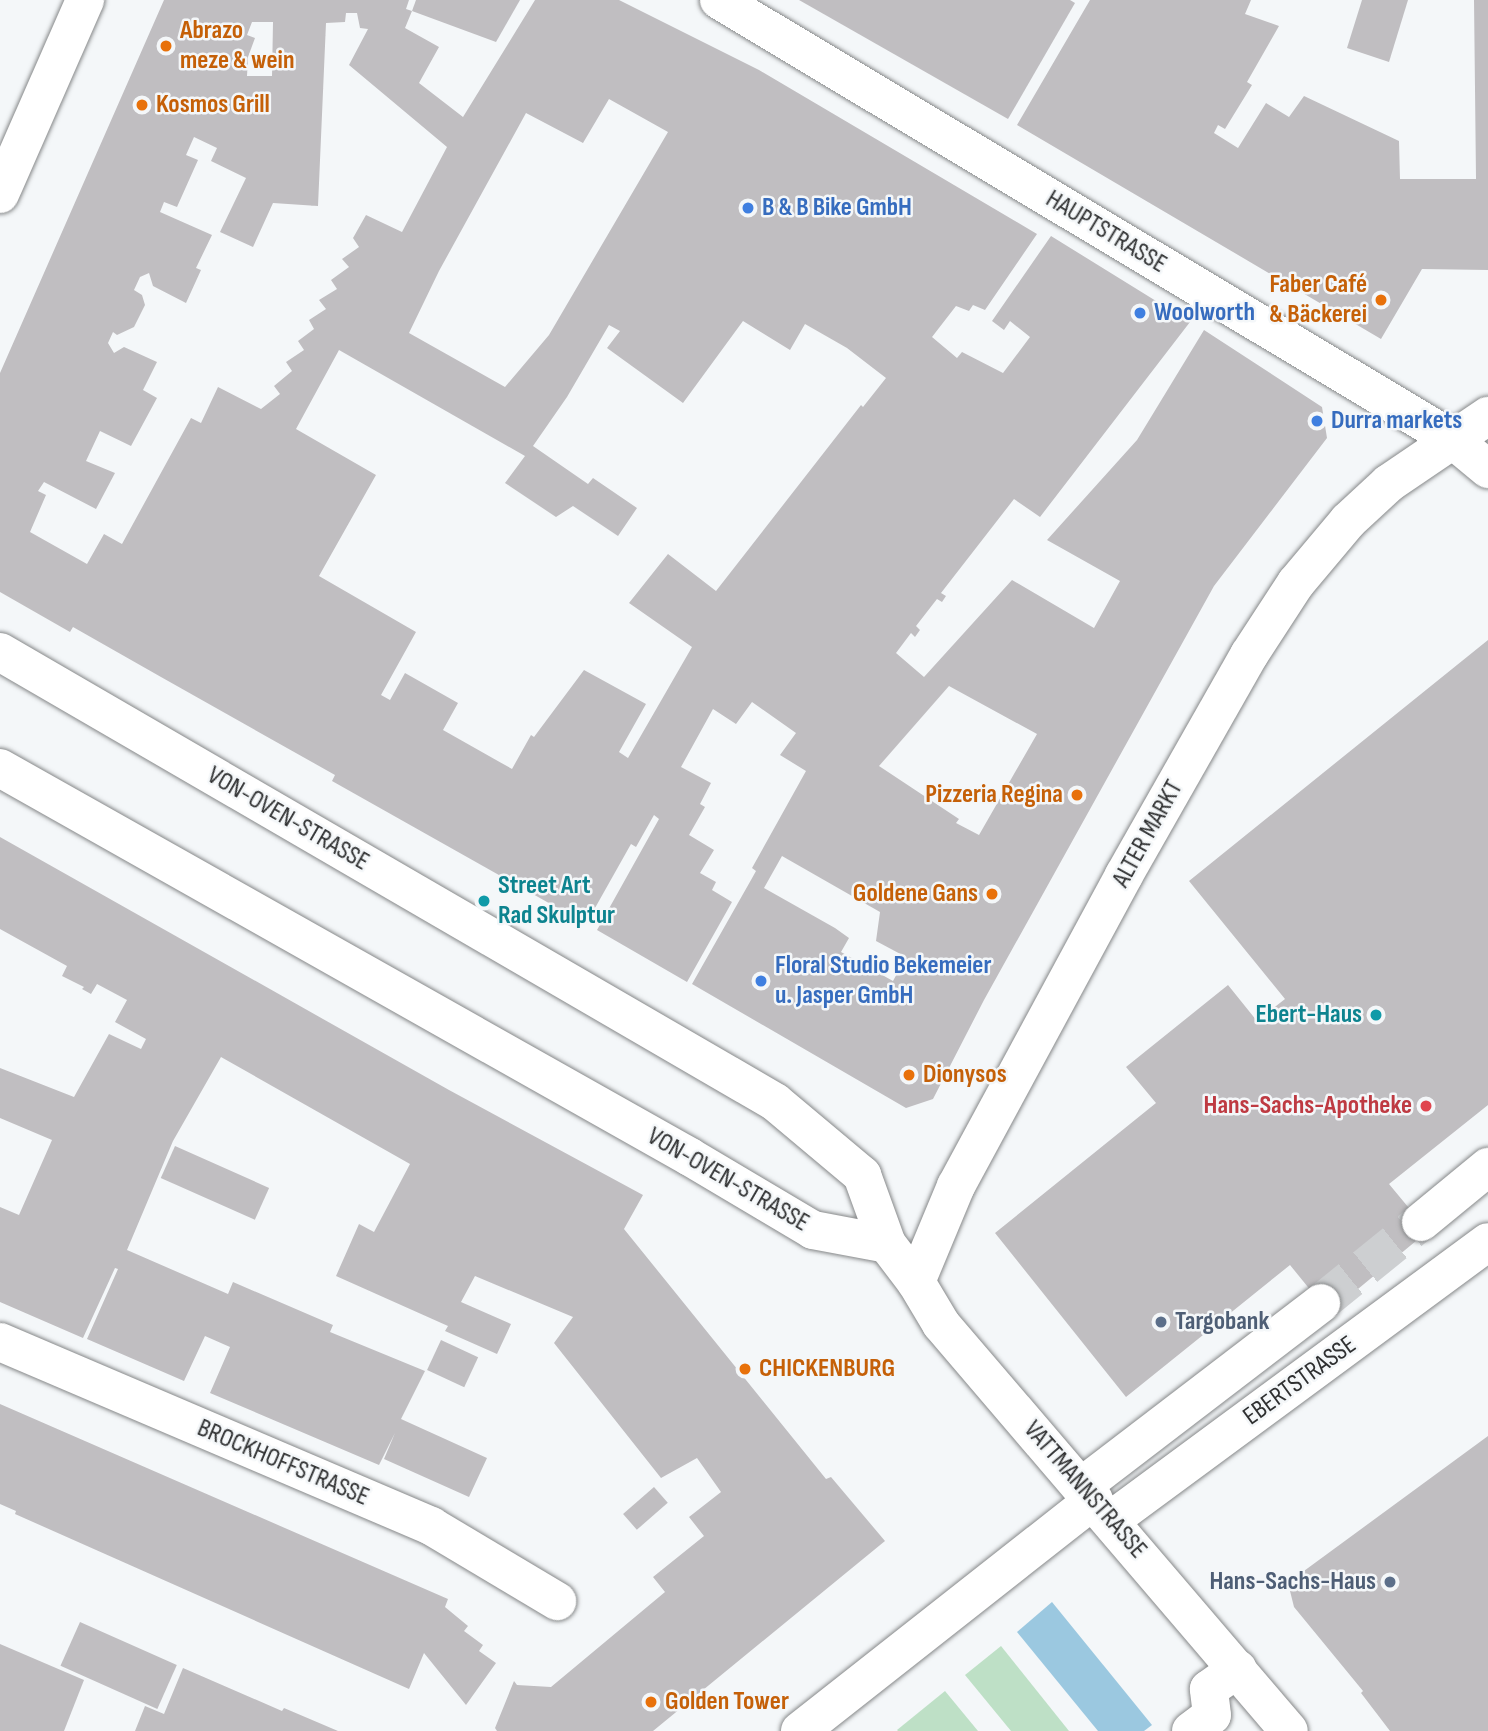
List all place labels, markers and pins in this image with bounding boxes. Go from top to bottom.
place label: Abrazo meze & wein [180,15,294,76]
marker: Abrazo meze & wein [158,38,174,54]
place label: Kosmos Grill [156,89,270,121]
marker: Kosmos Grill [134,97,150,113]
place label: B & B Bike GmbH [762,192,912,224]
marker: B & B Bike GmbH [740,200,756,216]
place label: Faber Café & Bäckerei [1269,269,1367,330]
marker: Faber Café & Bäckerei [1373,292,1389,308]
place label: Woolworth [1154,297,1255,329]
marker: Woolworth [1132,305,1148,321]
place label: Durra markets [1331,405,1462,437]
marker: Durra markets [1309,413,1325,429]
place label: Pizzeria Regina [925,779,1063,811]
marker: Pizzeria Regina [1069,787,1085,803]
place label: Street Art Rad Skulptur [498,870,615,931]
place label: Goldene Gans [853,878,978,910]
marker: Goldene Gans [984,886,1000,902]
marker: Street Art Rad Skulptur [476,893,492,909]
place label: Floral Studio Bekemeier u. Jasper GmbH [775,950,991,1012]
marker: Floral Studio Bekemeier u. Jasper GmbH [753,973,769,989]
place label: Ebert-Haus [1256,999,1362,1031]
marker: Ebert-Haus [1368,1007,1384,1023]
place label: Dionysos [923,1059,1007,1091]
marker: Dionysos [901,1067,917,1083]
place label: Hans-Sachs-Apotheke [1204,1090,1412,1122]
marker: Hans-Sachs-Apotheke [1418,1098,1434,1114]
place label: Targobank [1175,1306,1269,1338]
marker: Targobank [1153,1314,1169,1330]
place label: CHICKENBURG [759,1353,895,1385]
marker: CHICKENBURG [737,1361,753,1377]
place label: Hans-Sachs-Haus [1209,1566,1376,1598]
marker: Hans-Sachs-Haus [1382,1574,1398,1590]
place label: Golden Tower [665,1686,789,1718]
marker: Golden Tower [643,1694,659,1710]

